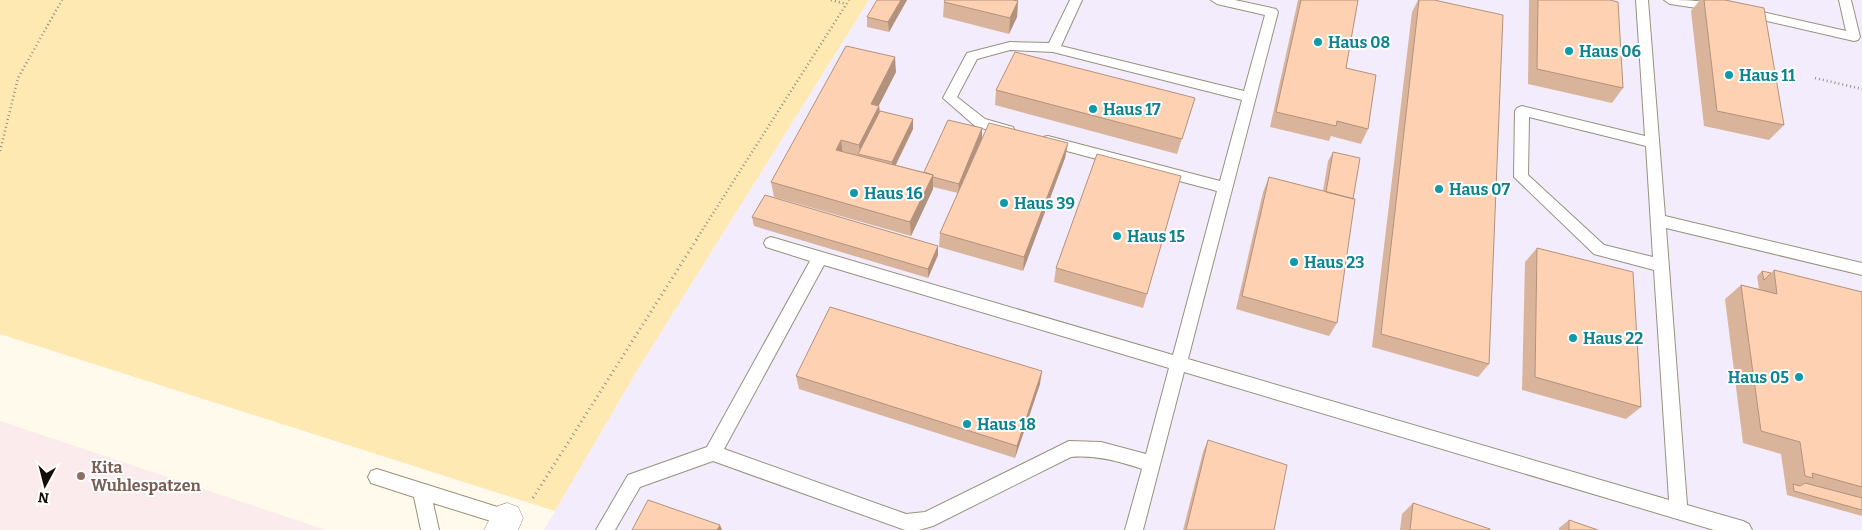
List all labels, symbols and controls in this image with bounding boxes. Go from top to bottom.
place label: Haus 08 [1328,33,1390,52]
marker: Haus 08 [1312,36,1324,48]
place label: Haus 06 [1579,42,1641,61]
marker: Haus 06 [1563,45,1575,57]
place label: Haus 11 [1739,66,1795,85]
marker: Haus 11 [1723,69,1735,81]
place label: Haus 17 [1103,100,1161,119]
marker: Haus 17 [1087,103,1099,115]
place label: Haus 07 [1449,180,1510,199]
marker: Haus 07 [1433,183,1445,195]
place label: Haus 16 [864,184,923,203]
marker: Haus 16 [848,187,860,199]
place label: Haus 39 [1014,194,1075,213]
marker: Haus 39 [998,197,1010,209]
place label: Haus 15 [1127,227,1185,246]
marker: Haus 15 [1111,230,1123,242]
place label: Haus 23 [1304,253,1364,272]
marker: Haus 23 [1288,256,1300,268]
place label: Haus 22 [1583,329,1643,348]
marker: Haus 22 [1567,332,1579,344]
place label: Haus 05 [1728,368,1789,387]
marker: Haus 05 [1793,371,1805,383]
place label: Haus 18 [977,415,1036,434]
marker: Haus 18 [961,418,973,430]
place label: Kita Wuhlespatzen [91,458,201,495]
north arrow [20,460,70,510]
marker: Kita Wuhlespatzen [75,470,87,482]
text: N [37,488,50,507]

